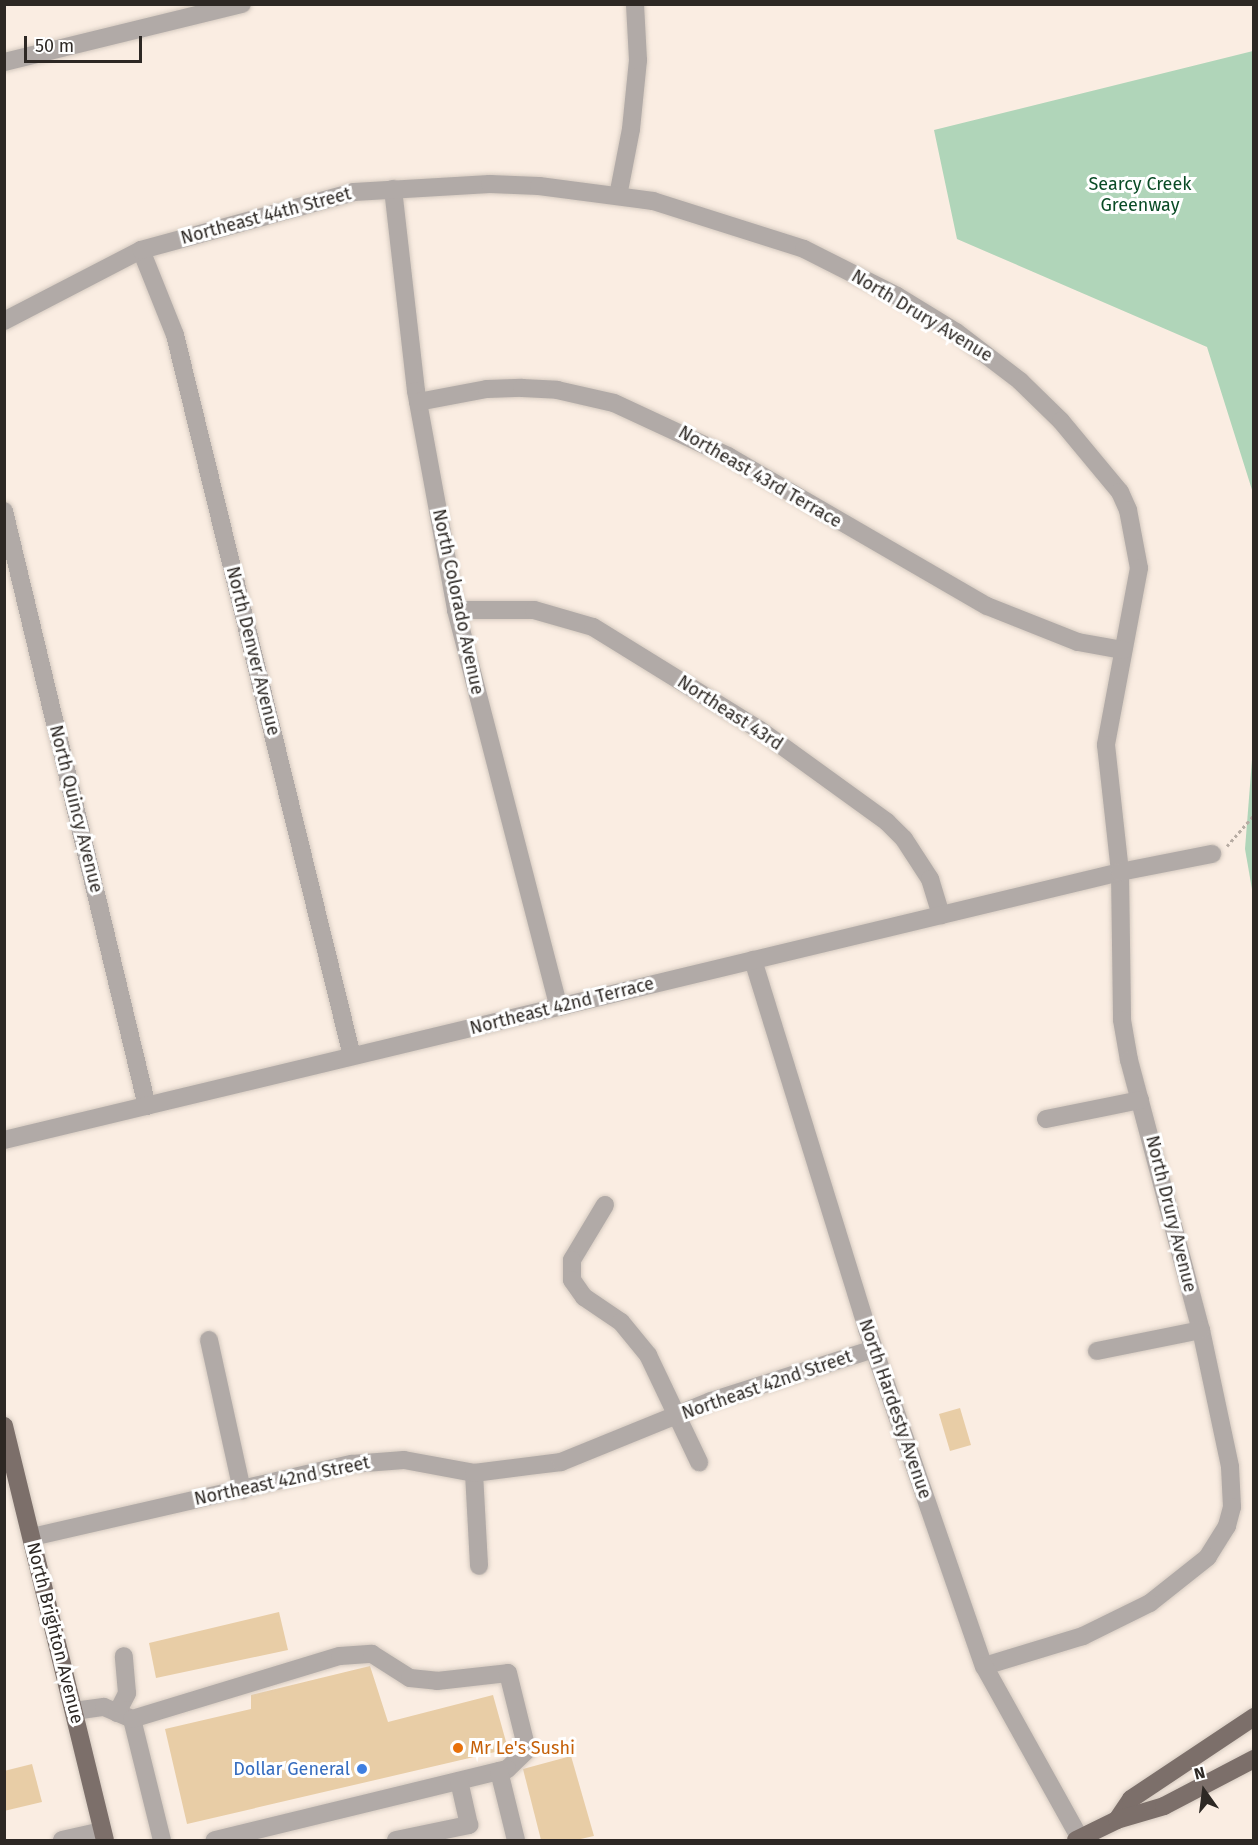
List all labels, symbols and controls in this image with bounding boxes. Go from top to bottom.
scale bar [27,24,146,62]
text: 50 m [35,35,74,57]
park label: Searcy Creek Greenway [1089,174,1191,216]
street label: Northeast 44th Street [178,183,354,249]
street label: North Drury Avenue [847,265,997,367]
street label: Northeast 43rd Terrace [674,421,846,533]
street label: North Colorado Avenue [428,507,488,697]
street label: North Denver Avenue [222,564,284,738]
street label: Northeast 43rd [673,671,787,755]
street label: North Quincy Avenue [45,723,107,895]
street label: Northeast 42nd Terrace [468,973,656,1039]
street label: North Drury Avenue [1141,1133,1201,1295]
street label: North Hardesty Avenue [854,1316,936,1502]
street label: Northeast 42nd Street [679,1346,855,1424]
street label: Northeast 42nd Street [192,1452,372,1510]
street label: North Brighton Avenue [22,1540,88,1726]
place label: Mr Le's Sushi [470,1737,575,1759]
marker: Mr Le's Sushi [451,1741,465,1755]
place label: Dollar General [233,1758,350,1780]
north arrow [1174,1761,1234,1821]
marker: Dollar General [355,1762,369,1776]
text: N [1192,1763,1207,1784]

